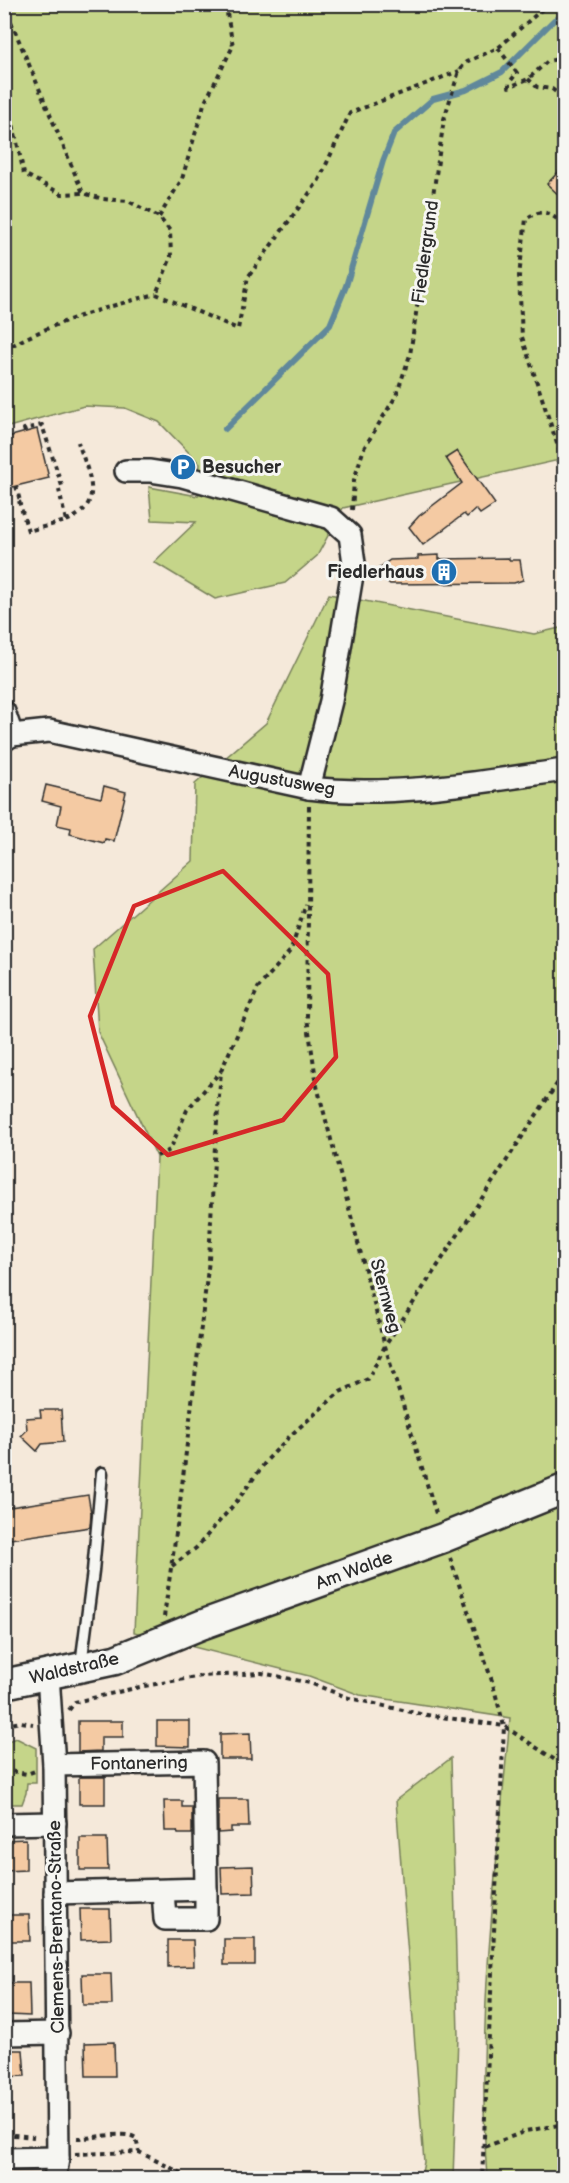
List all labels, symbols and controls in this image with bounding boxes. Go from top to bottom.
street label: Fiedlergrund [408,199,443,305]
parking icon: Besucher [168,452,198,482]
place label: Besucher [202,457,282,478]
building icon: Fiedlerhaus [429,557,459,587]
place label: Fiedlerhaus [327,562,424,583]
street label: Augustusweg [227,761,337,800]
street label: Sternweg [366,1257,406,1336]
street label: Am Walde [313,1547,396,1594]
street label: Waldstraße [27,1648,121,1689]
street label: Fontanering [90,1752,188,1775]
street label: Clemens-Brentano-Straße [44,1820,69,2034]

